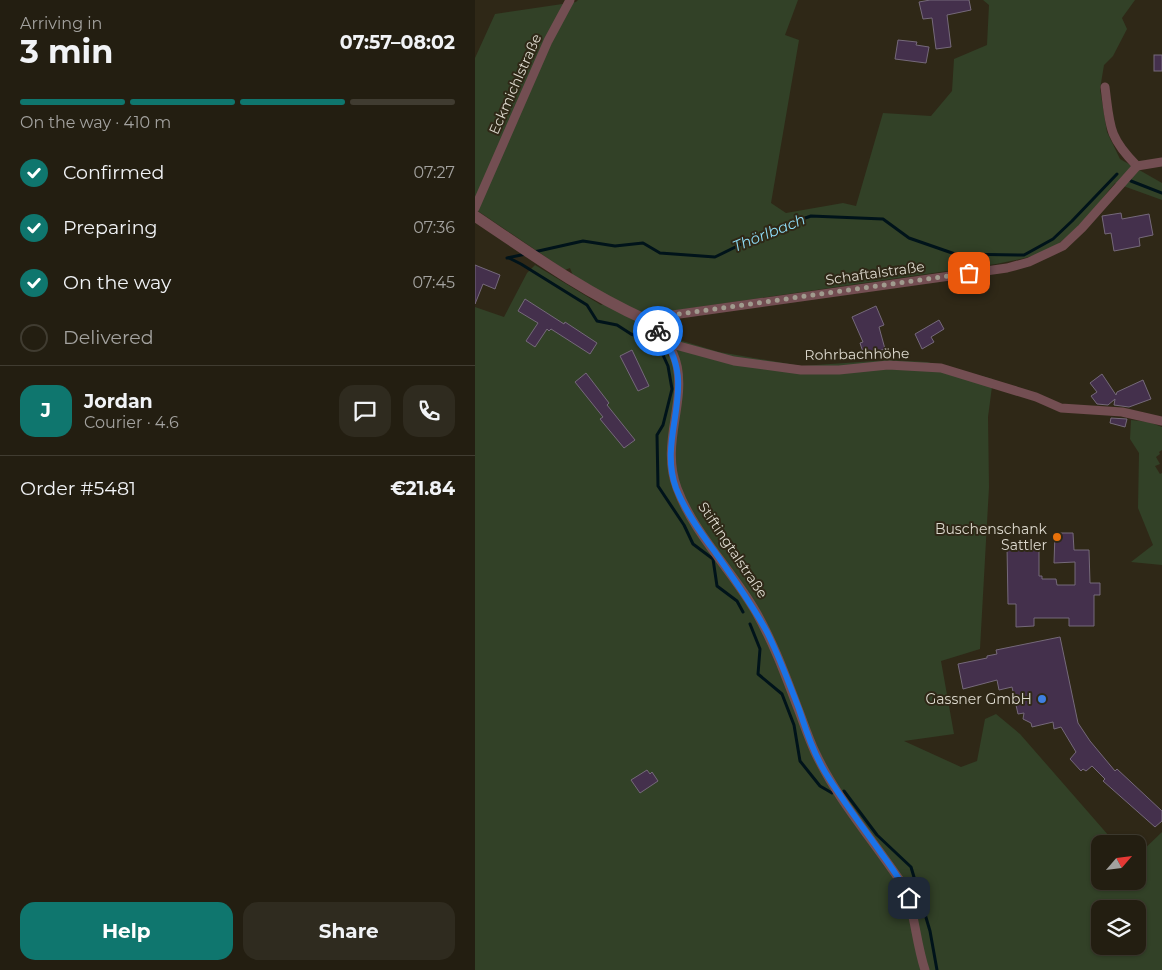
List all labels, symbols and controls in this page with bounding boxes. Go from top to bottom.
text: Arriving in [20,14,102,33]
text: 07:57–08:02 [340,31,455,54]
street label: Eckmichlstraße [485,31,545,137]
text: 3 min [20,32,113,71]
text: On the way · 410 m [20,113,171,132]
icon: check [20,159,48,187]
text: Confirmed [63,161,164,184]
text: 07:27 [414,163,455,182]
water label: Thörlbach [730,209,808,256]
icon: check [20,214,48,242]
text: Preparing [63,216,158,239]
text: 07:36 [413,218,455,237]
pin [948,252,990,294]
street label: Schaftalstraße [824,257,926,289]
icon: bag [955,259,983,287]
icon: check [20,269,48,297]
text: On the way [63,271,171,294]
text: 07:45 [412,273,455,292]
courier [633,306,683,356]
icon: bike [644,317,672,345]
text: Delivered [63,326,154,349]
street label: Rohrbachhöhe [804,344,910,364]
button: chat [339,385,391,437]
button: phone [403,385,455,437]
text: Jordan [84,390,153,413]
text: J [41,399,51,422]
text: Courier · 4.6 [84,413,179,432]
text: Order #5481 [20,477,136,500]
text: €21.84 [390,477,455,500]
street label: Stiftingtalstraße [694,498,772,602]
place label: Buschenschank Sattler [935,520,1048,554]
marker: Buschenschank Sattler [1051,531,1063,543]
place label: Gassner GmbH [926,690,1032,708]
marker: Gassner GmbH [1036,693,1048,705]
north arrow [1091,835,1146,890]
map controls [1091,835,1146,955]
pin [888,877,930,919]
icon: home [895,884,923,912]
button: layers [1091,900,1146,955]
button: Help [20,902,233,960]
button: Share [243,902,455,960]

